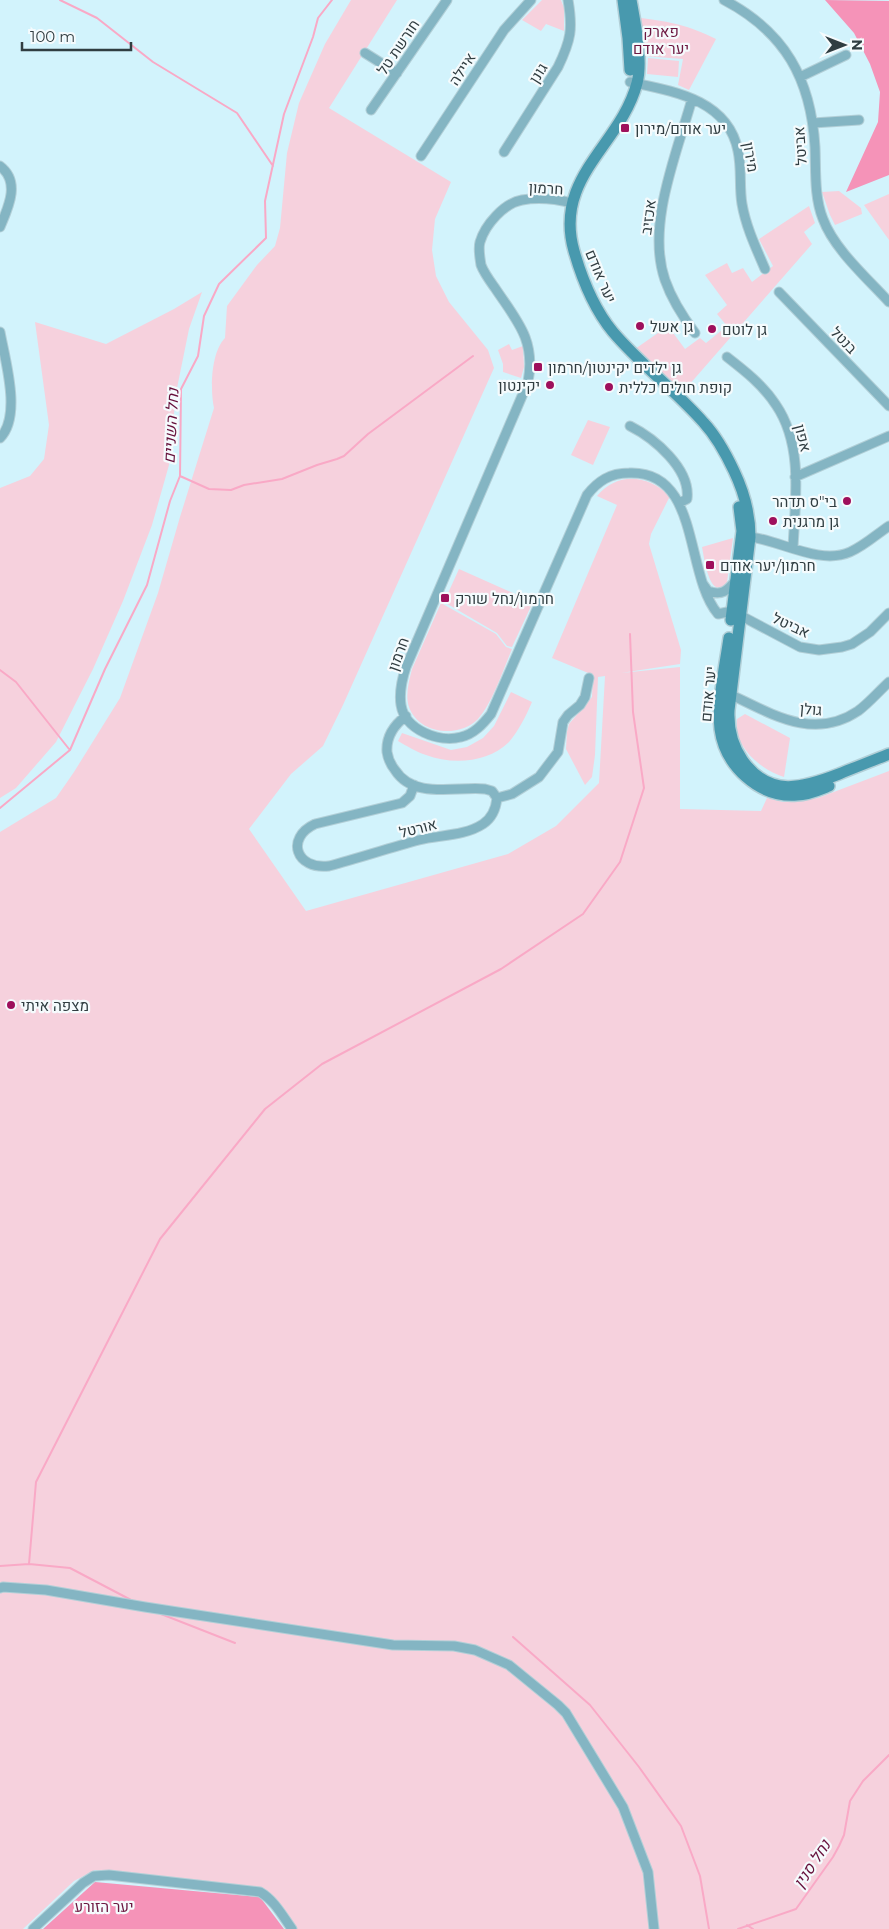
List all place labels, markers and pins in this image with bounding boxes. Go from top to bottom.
place label: יער אודם/מירון [635,119,726,138]
marker: יער אודם/מירון [619,122,631,134]
place label: גן אשל [650,317,693,336]
marker: גן אשל [634,320,646,332]
place label: גן לוטם [722,320,767,339]
marker: גן לוטם [706,323,718,335]
place label: גן ילדים יקינטון/חרמון [548,358,682,377]
marker: גן ילדים יקינטון/חרמון [532,361,544,373]
place label: יקינטון [498,376,540,395]
place label: קופת חולים כללית [619,378,732,397]
marker: יקינטון [544,379,556,391]
marker: קופת חולים כללית [603,381,615,393]
place label: בי"ס תדהר [772,492,837,511]
marker: בי"ס תדהר [841,495,853,507]
place label: גן מרגנית [783,512,839,531]
marker: גן מרגנית [767,515,779,527]
place label: חרמון/יער אודם [720,556,816,575]
marker: חרמון/יער אודם [704,559,716,571]
place label: חרמון/נחל שורק [455,589,554,608]
marker: חרמון/נחל שורק [439,592,451,604]
place label: מצפה איתי [21,996,89,1015]
marker: מצפה איתי [5,999,17,1011]

